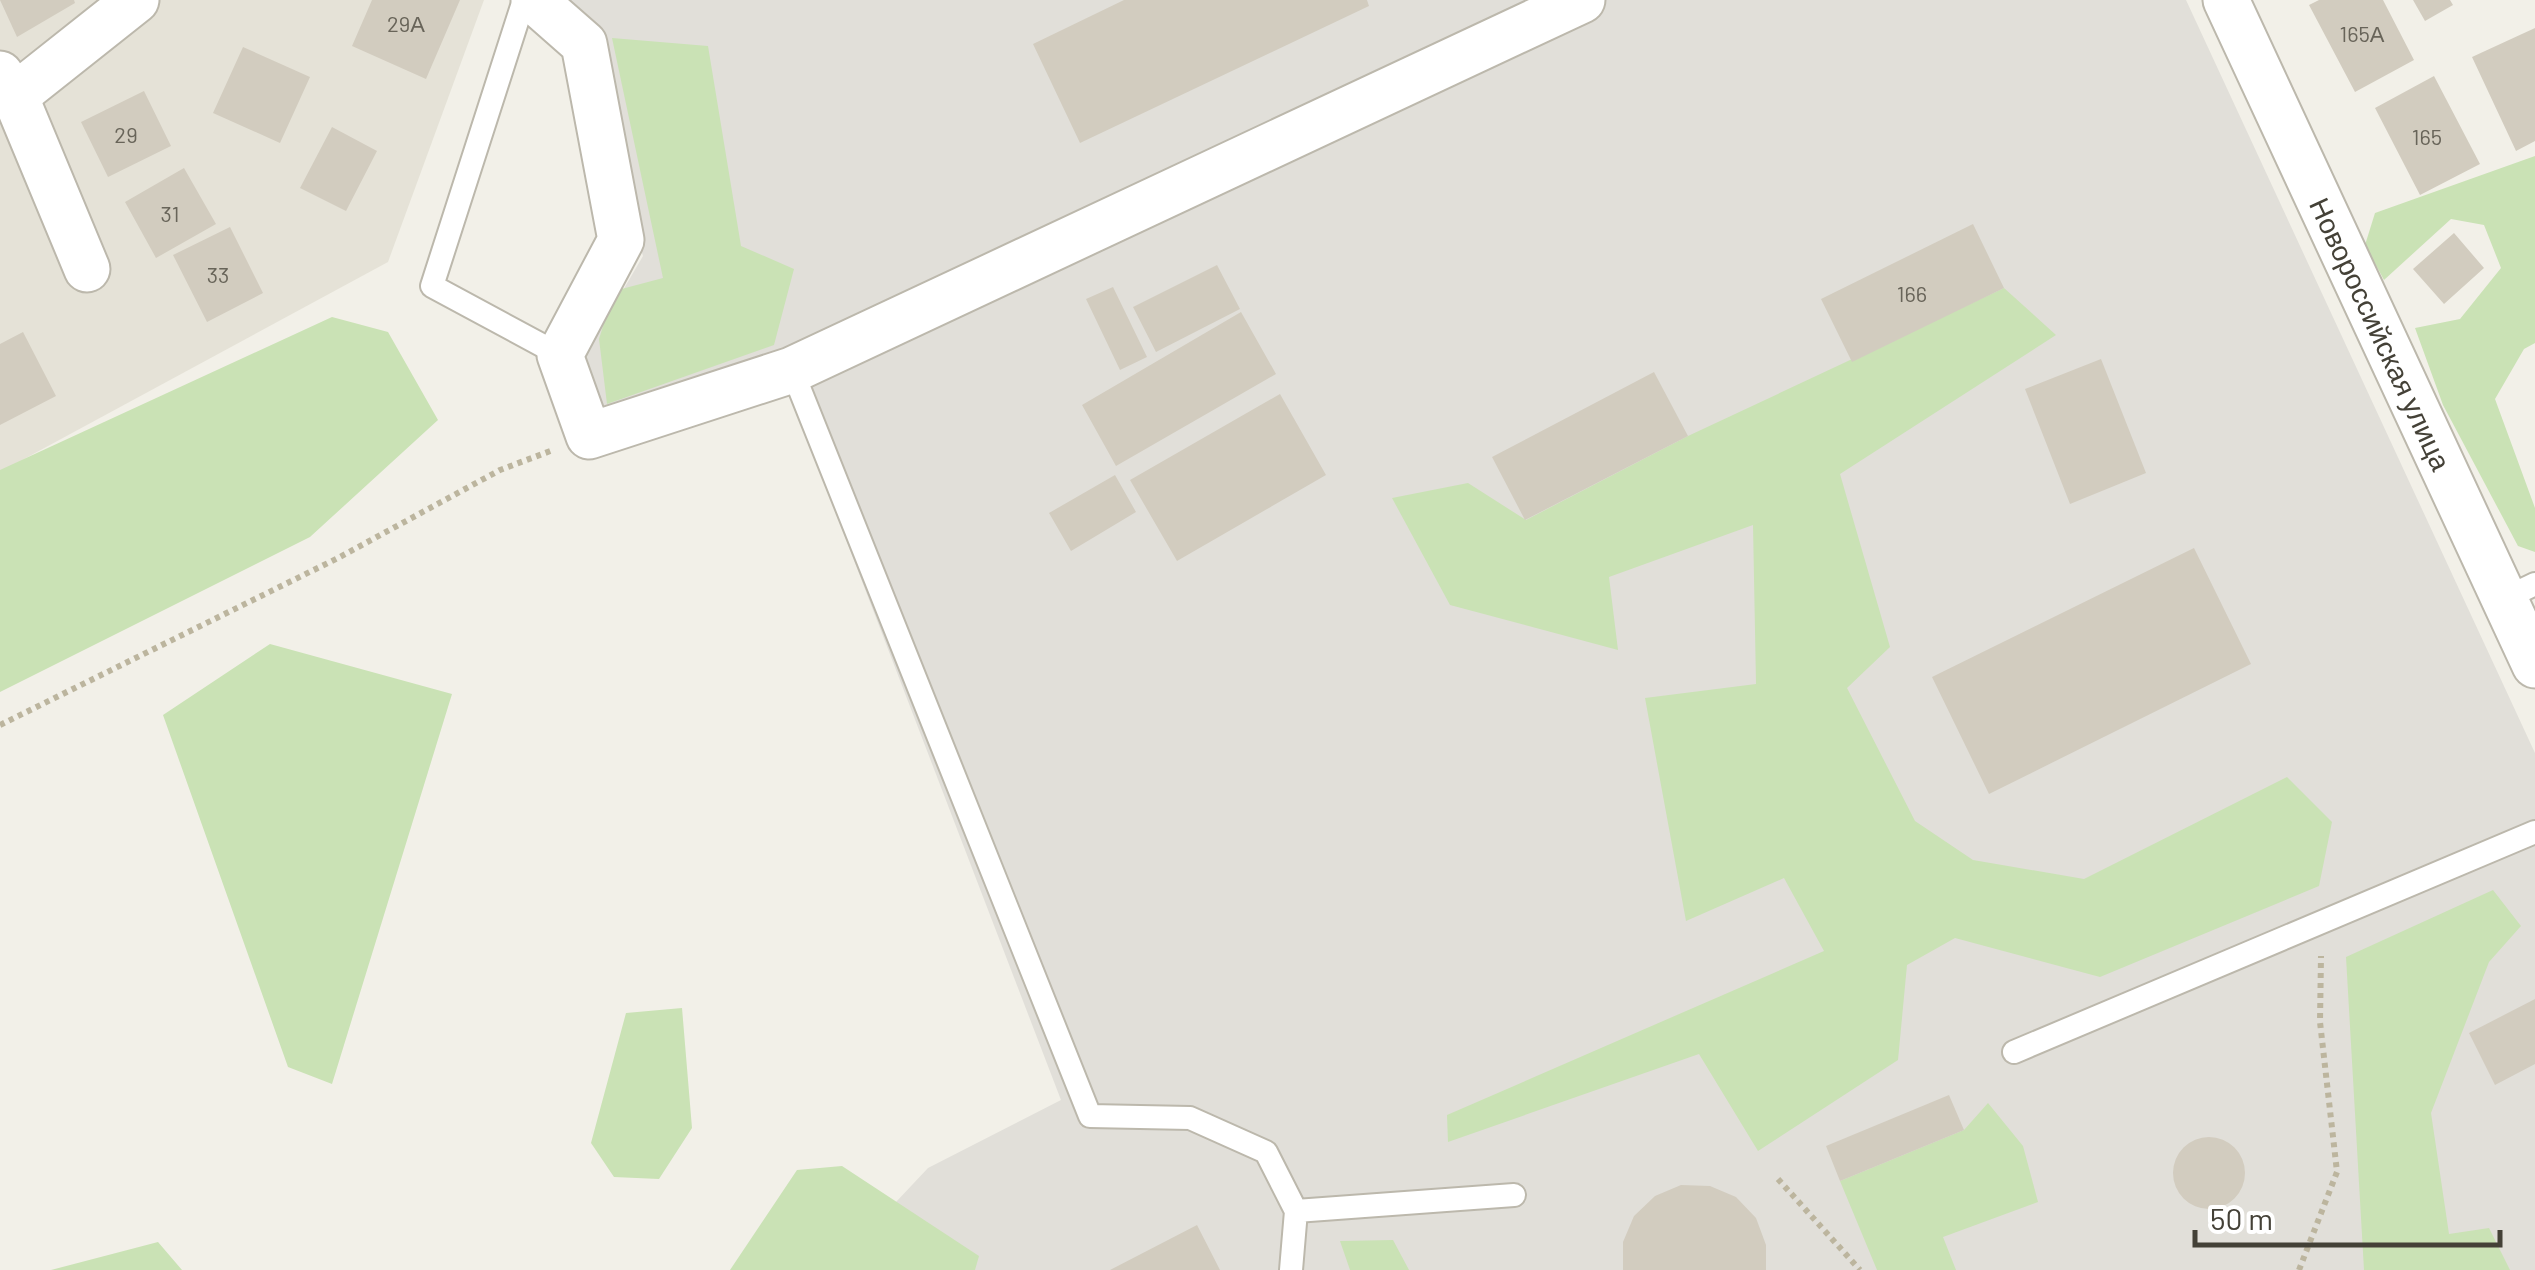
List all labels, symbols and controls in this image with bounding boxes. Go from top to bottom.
house number: 29А [387,10,425,36]
house number: 165А [2339,20,2385,46]
house number: 29 [114,121,138,147]
house number: 165 [2412,123,2442,149]
street label: Новороссийская улица [2303,192,2459,476]
house number: 31 [161,200,179,226]
house number: 33 [207,261,229,287]
house number: 166 [1897,280,1927,306]
scale bar [2195,1185,2500,1247]
text: 50 m [2210,1200,2273,1236]

